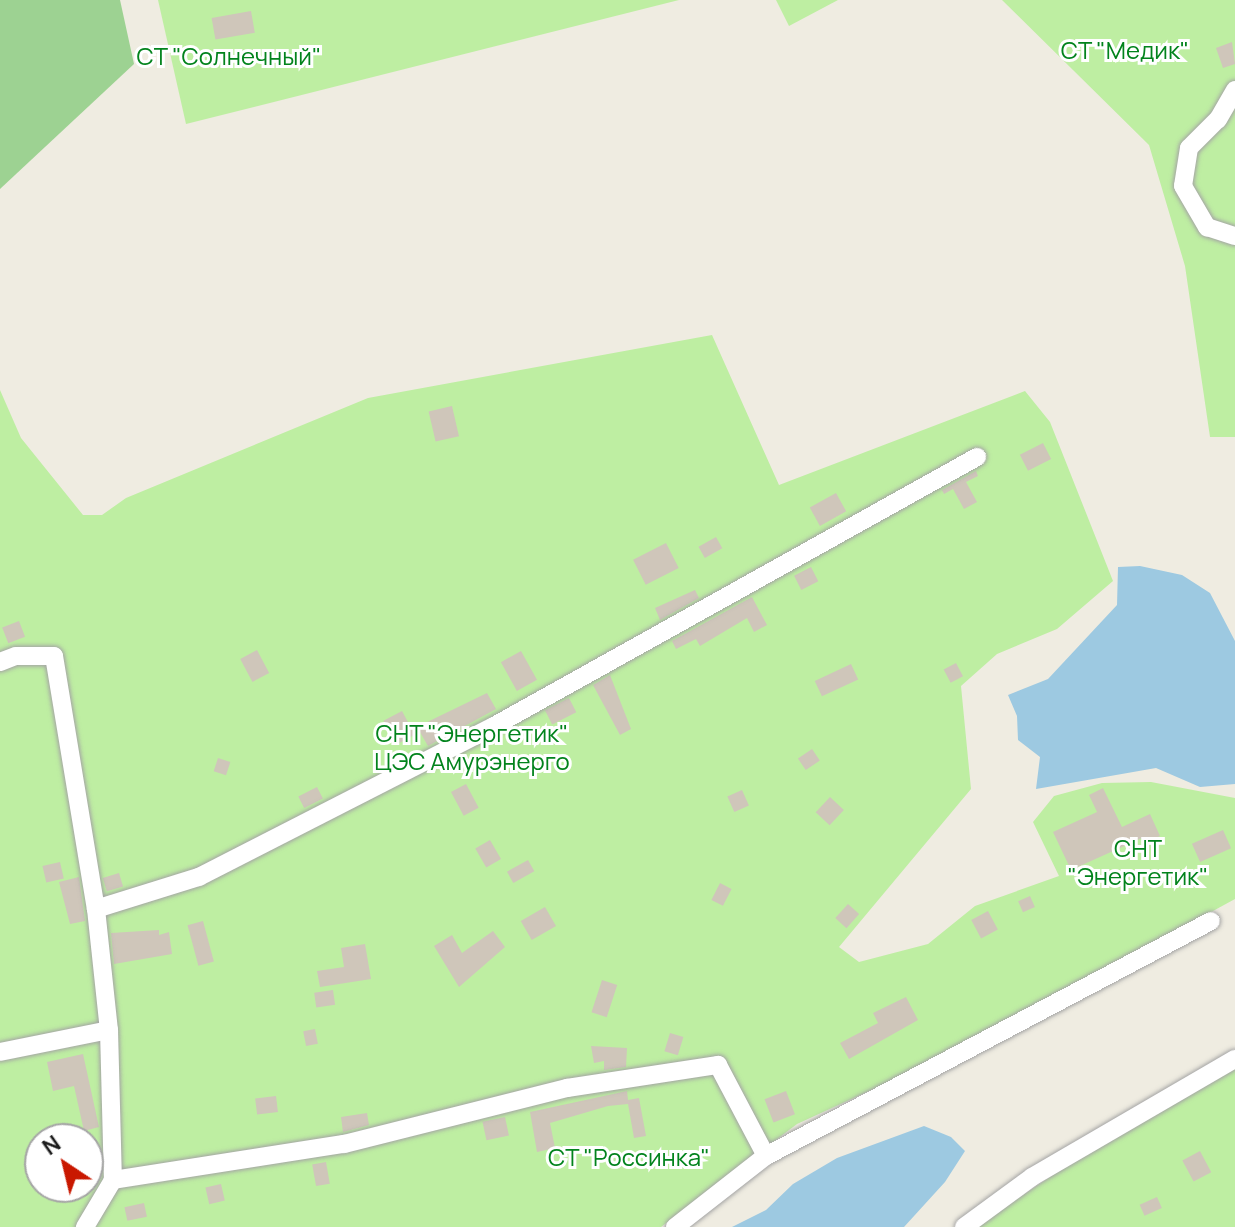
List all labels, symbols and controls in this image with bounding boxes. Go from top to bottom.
park label: СТ "Медик" [1060,36,1190,64]
park label: СТ "Солнечный" [136,42,322,70]
park label: СНТ "Энергетик" ЦЭС Амурэнерго [374,719,570,775]
park label: СНТ "Энергетик" [1068,834,1208,890]
north arrow [24,1123,104,1203]
text: N [36,1128,66,1162]
park label: СТ "Россинка" [548,1143,710,1171]

